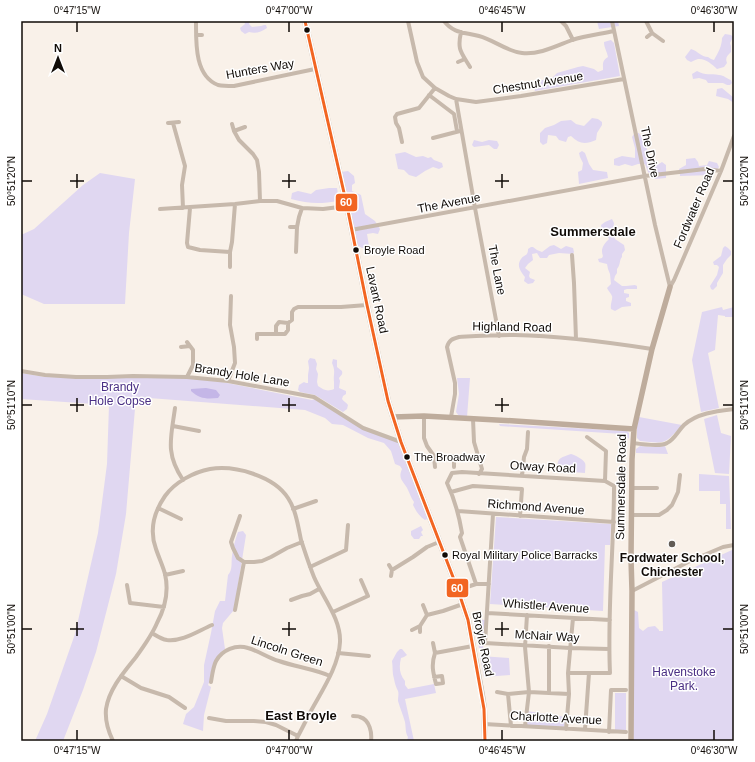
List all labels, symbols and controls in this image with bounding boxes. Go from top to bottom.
text: 0°47'15"W [54,5,101,16]
text: 0°47'00"W [266,5,313,16]
text: 0°46'45"W [479,5,526,16]
text: 0°46'30"W [691,5,738,16]
unlabelled marker [302,25,312,35]
north arrow [38,38,78,78]
text: N [54,42,62,54]
street label: Hunters Way [225,56,295,82]
street label: Chestnut Avenue [492,69,584,97]
street label: The Drive [638,125,662,179]
text: 50°51'20"N [6,156,17,206]
text: 50°51'20"N [739,156,750,206]
street label: Fordwater Road [671,166,717,250]
street label: The Avenue [416,190,482,216]
line badge: 60 [335,193,358,212]
text: 60 [340,196,352,208]
district label: Summersdale [550,224,636,239]
place label: Broyle Road [364,244,425,256]
street label: The Lane [485,244,509,297]
marker: Broyle Road [351,245,361,255]
street label: Lavant Road [363,265,391,335]
street label: Highland Road [472,319,552,335]
street label: Brandy Hole Lane [193,361,291,389]
text: 50°51'10"N [6,380,17,430]
park label: Brandy Hole Copse [89,380,152,408]
text: 50°51'10"N [739,380,750,430]
street label: Summersdale Road [613,434,629,540]
place label: The Broadway [414,451,485,463]
marker: The Broadway [402,452,412,462]
street label: Otway Road [510,458,576,476]
street label: Richmond Avenue [487,497,585,517]
marker: Fordwater School, Chichester [667,539,677,549]
place label: Royal Military Police Barracks [452,549,598,561]
marker: Royal Military Police Barracks [440,550,450,560]
place label: Fordwater School, Chichester [620,551,724,579]
line badge: 60 [446,578,469,598]
text: 60 [451,582,463,594]
street label: Whistler Avenue [502,596,590,616]
text: 50°51'00"N [6,604,17,654]
text: 50°51'00"N [739,604,750,654]
street label: Broyle Road [469,610,497,678]
street label: McNair Way [514,627,580,645]
street label: Lincoln Green [249,633,325,669]
park label: Havenstoke Park. [652,665,716,693]
district label: East Broyle [265,708,337,723]
street label: Charlotte Avenue [510,709,603,727]
text: 0°47'15"W [54,745,101,756]
text: 0°47'00"W [266,745,313,756]
text: 0°46'45"W [479,745,526,756]
text: 0°46'30"W [691,745,738,756]

